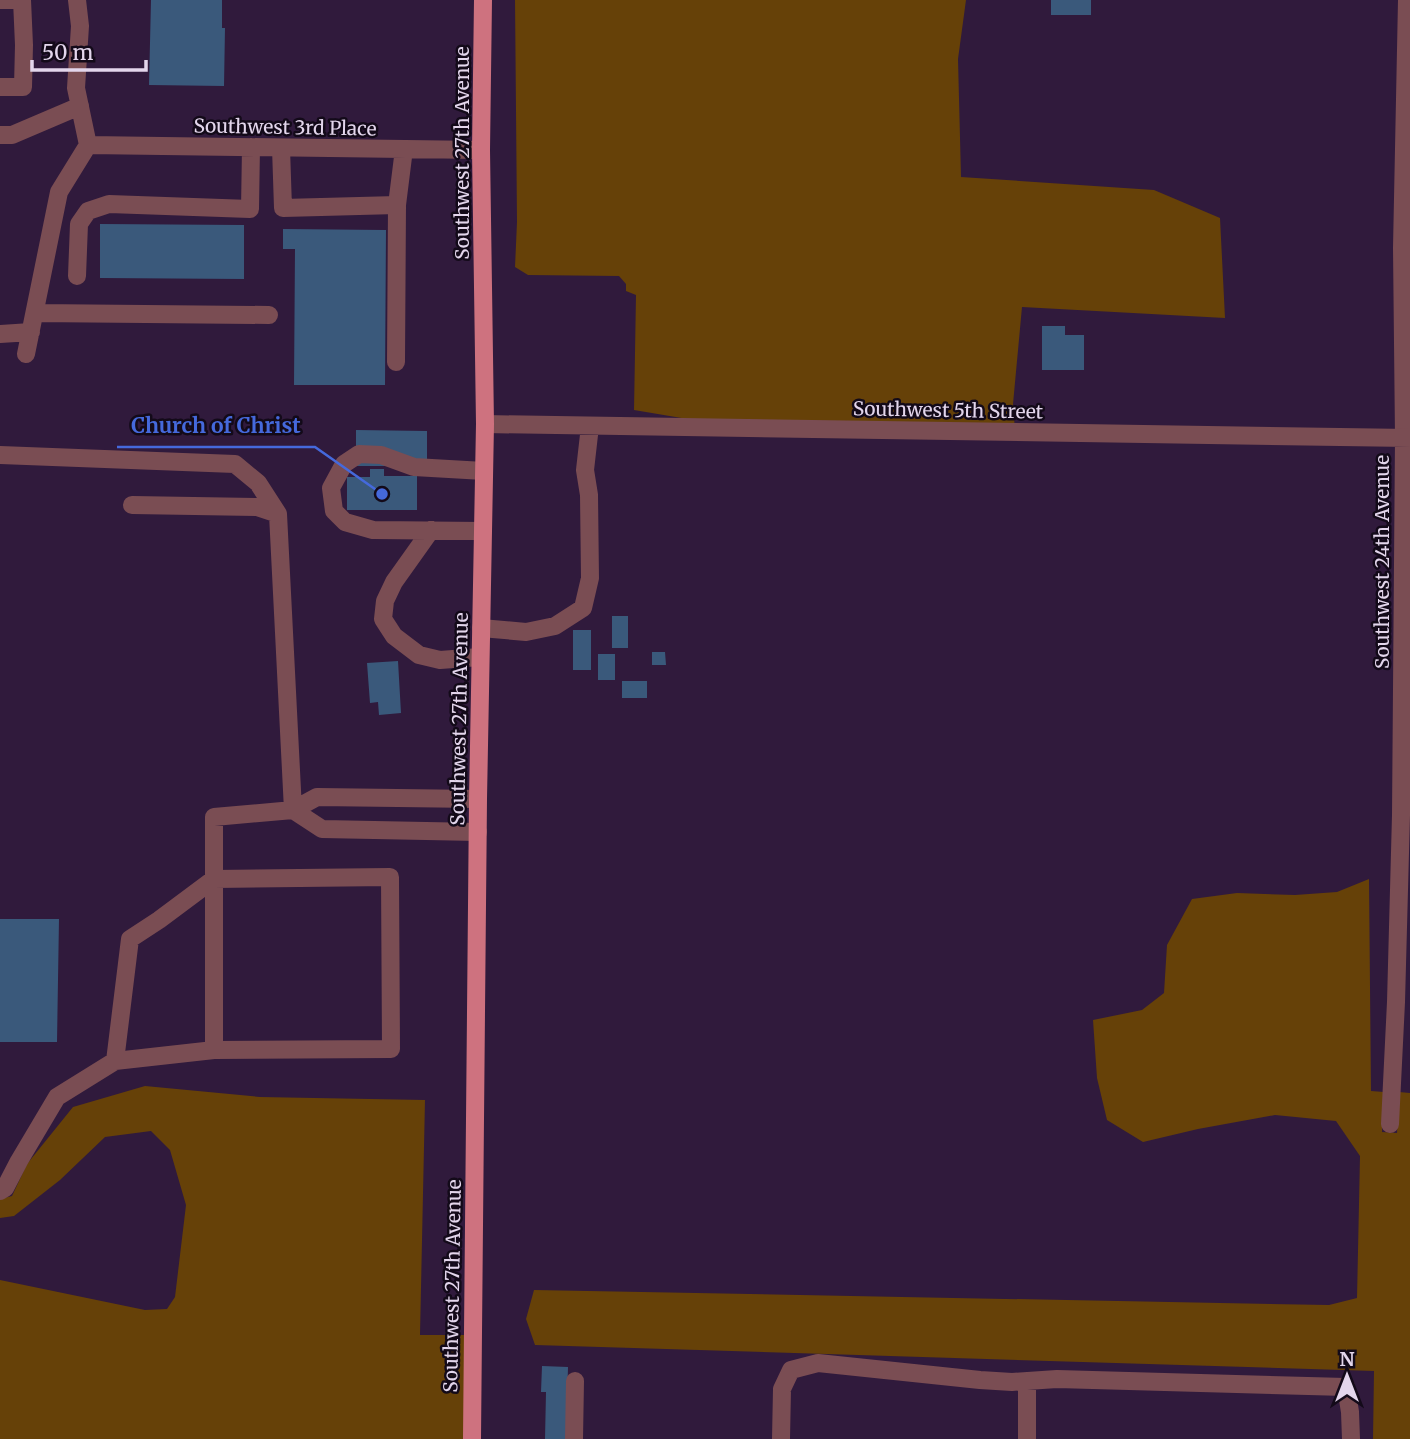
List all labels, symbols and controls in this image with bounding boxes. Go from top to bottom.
scale bar [32,28,145,72]
text: 50 m [42,39,93,66]
street label: Southwest 27th Avenue [450,46,474,260]
street label: Southwest 3rd Place [193,113,377,141]
street label: Southwest 5th Street [853,396,1044,424]
callout: Church of Christ [117,405,315,447]
text: Church of Christ [131,412,301,439]
street label: Southwest 24th Avenue [1370,455,1394,669]
street label: Southwest 27th Avenue [445,612,473,826]
street label: Southwest 27th Avenue [438,1179,466,1393]
north arrow [1312,1341,1382,1411]
text: N [1339,1347,1355,1371]

